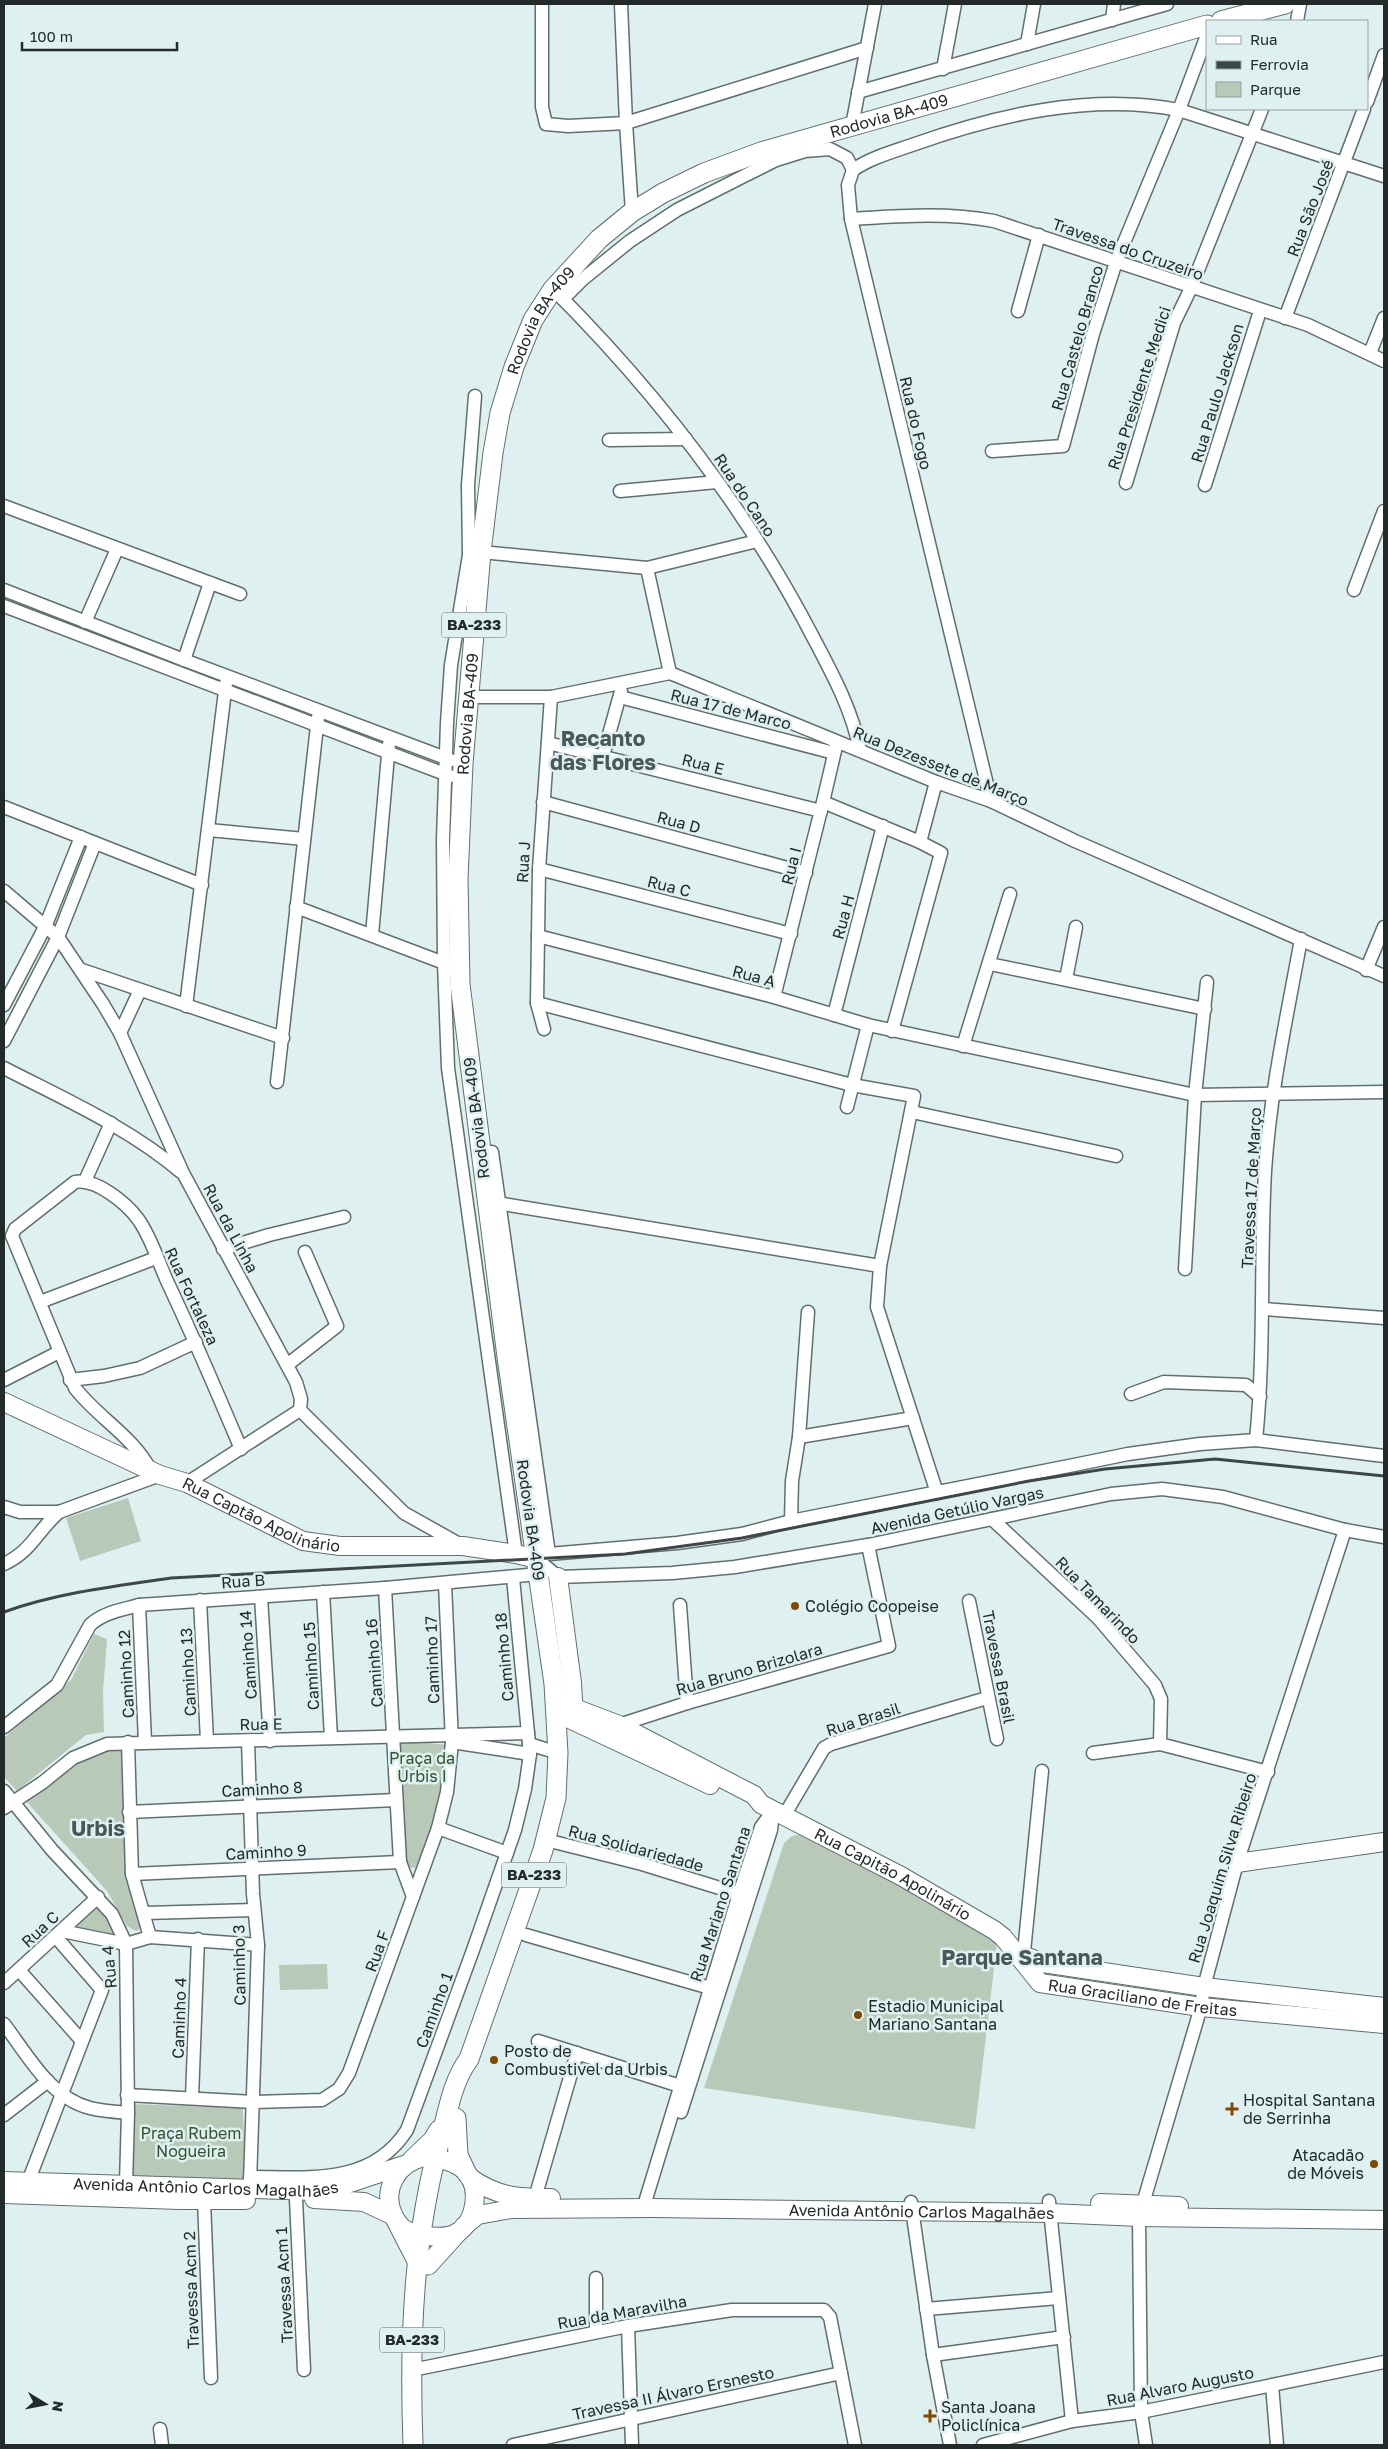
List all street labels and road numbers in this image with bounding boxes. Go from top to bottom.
street label: Rodovia BA-409 [827,89,951,142]
street label: Rua São José [1282,157,1338,259]
street label: Travessa do Cruzeiro [1050,214,1206,284]
street label: Rodovia BA-409 [502,262,579,377]
street label: Rua Castelo Branco [1047,263,1107,413]
street label: Rua Presidente Medici [1103,304,1175,472]
street label: Rua Paulo Jackson [1186,321,1248,465]
street label: Rua do Fogo [896,374,936,472]
street label: Rua do Cano [710,450,780,540]
road number: BA-233 [442,612,506,638]
street label: Rodovia BA-409 [453,652,482,776]
street label: Rua 17 de Marco [668,684,794,734]
street label: Rua Dezessete de Março [850,722,1032,810]
street label: Rua E [680,749,726,779]
street label: Rua D [655,807,703,837]
street label: Rua J [512,840,534,884]
street label: Rua I [777,845,805,887]
street label: Rua C [645,871,693,901]
street label: Rua H [827,892,859,942]
street label: Rua A [730,961,778,991]
street label: Rodovia BA-409 [459,1056,493,1180]
street label: Travessa 17 de Março [1237,1107,1265,1269]
street label: Rua da Linha [199,1180,263,1276]
street label: Rua Fortaleza [161,1244,223,1348]
street label: Rodovia BA-409 [513,1458,549,1582]
street label: Rua Captão Apolinário [179,1472,341,1556]
street label: Avenida Getúlio Vargas [869,1482,1045,1538]
street label: Rua Tamarindo [1051,1552,1145,1648]
street label: Rua B [220,1569,266,1593]
street label: Travessa Brasil [978,1609,1020,1725]
street label: Caminho 14 [235,1610,261,1700]
street label: Caminho 18 [490,1612,518,1702]
street label: Caminho 17 [420,1616,444,1704]
street label: Caminho 16 [361,1618,387,1708]
street label: Caminho 15 [299,1621,323,1711]
street label: Caminho 13 [176,1627,200,1717]
street label: Caminho 12 [114,1629,138,1719]
street label: Rua Bruno Brizolara [673,1638,825,1700]
street label: Rua Brasil [823,1698,903,1740]
street label: Rua E [239,1714,283,1734]
street label: Rua Joaquim Silva Ribeiro [1184,1770,1260,1966]
street label: Caminho 8 [221,1777,303,1801]
street label: Rua Solidariedade [566,1820,706,1876]
street label: Rua Capitão Apolinário [811,1823,975,1924]
street label: Rua Mariano Santana [685,1824,755,1984]
street label: Caminho 9 [225,1840,307,1864]
road number: BA-233 [502,1862,566,1888]
street label: Rua C [17,1907,63,1951]
street label: Caminho 3 [228,1924,250,2006]
street label: Rua F [360,1927,394,1975]
street label: Rua 4 [97,1945,121,1989]
street label: Caminho 1 [411,1969,457,2051]
street label: Rua Graciliano de Freitas [1047,1974,1238,2020]
street label: Caminho 4 [168,1977,190,2059]
street label: Avenida Antônio Carlos Magalhães [73,2173,340,2201]
street label: Avenida Antônio Carlos Magalhães [789,2200,1055,2223]
street label: Travessa Acm 1 [271,2226,297,2344]
street label: Travessa Acm 2 [179,2231,203,2349]
street label: Rua da Maravilha [556,2291,688,2333]
road number: BA-233 [380,2328,444,2352]
street label: Travessa II Álvaro Ersnesto [570,2362,776,2424]
street label: Rua Alvaro Augusto [1105,2362,1255,2410]

